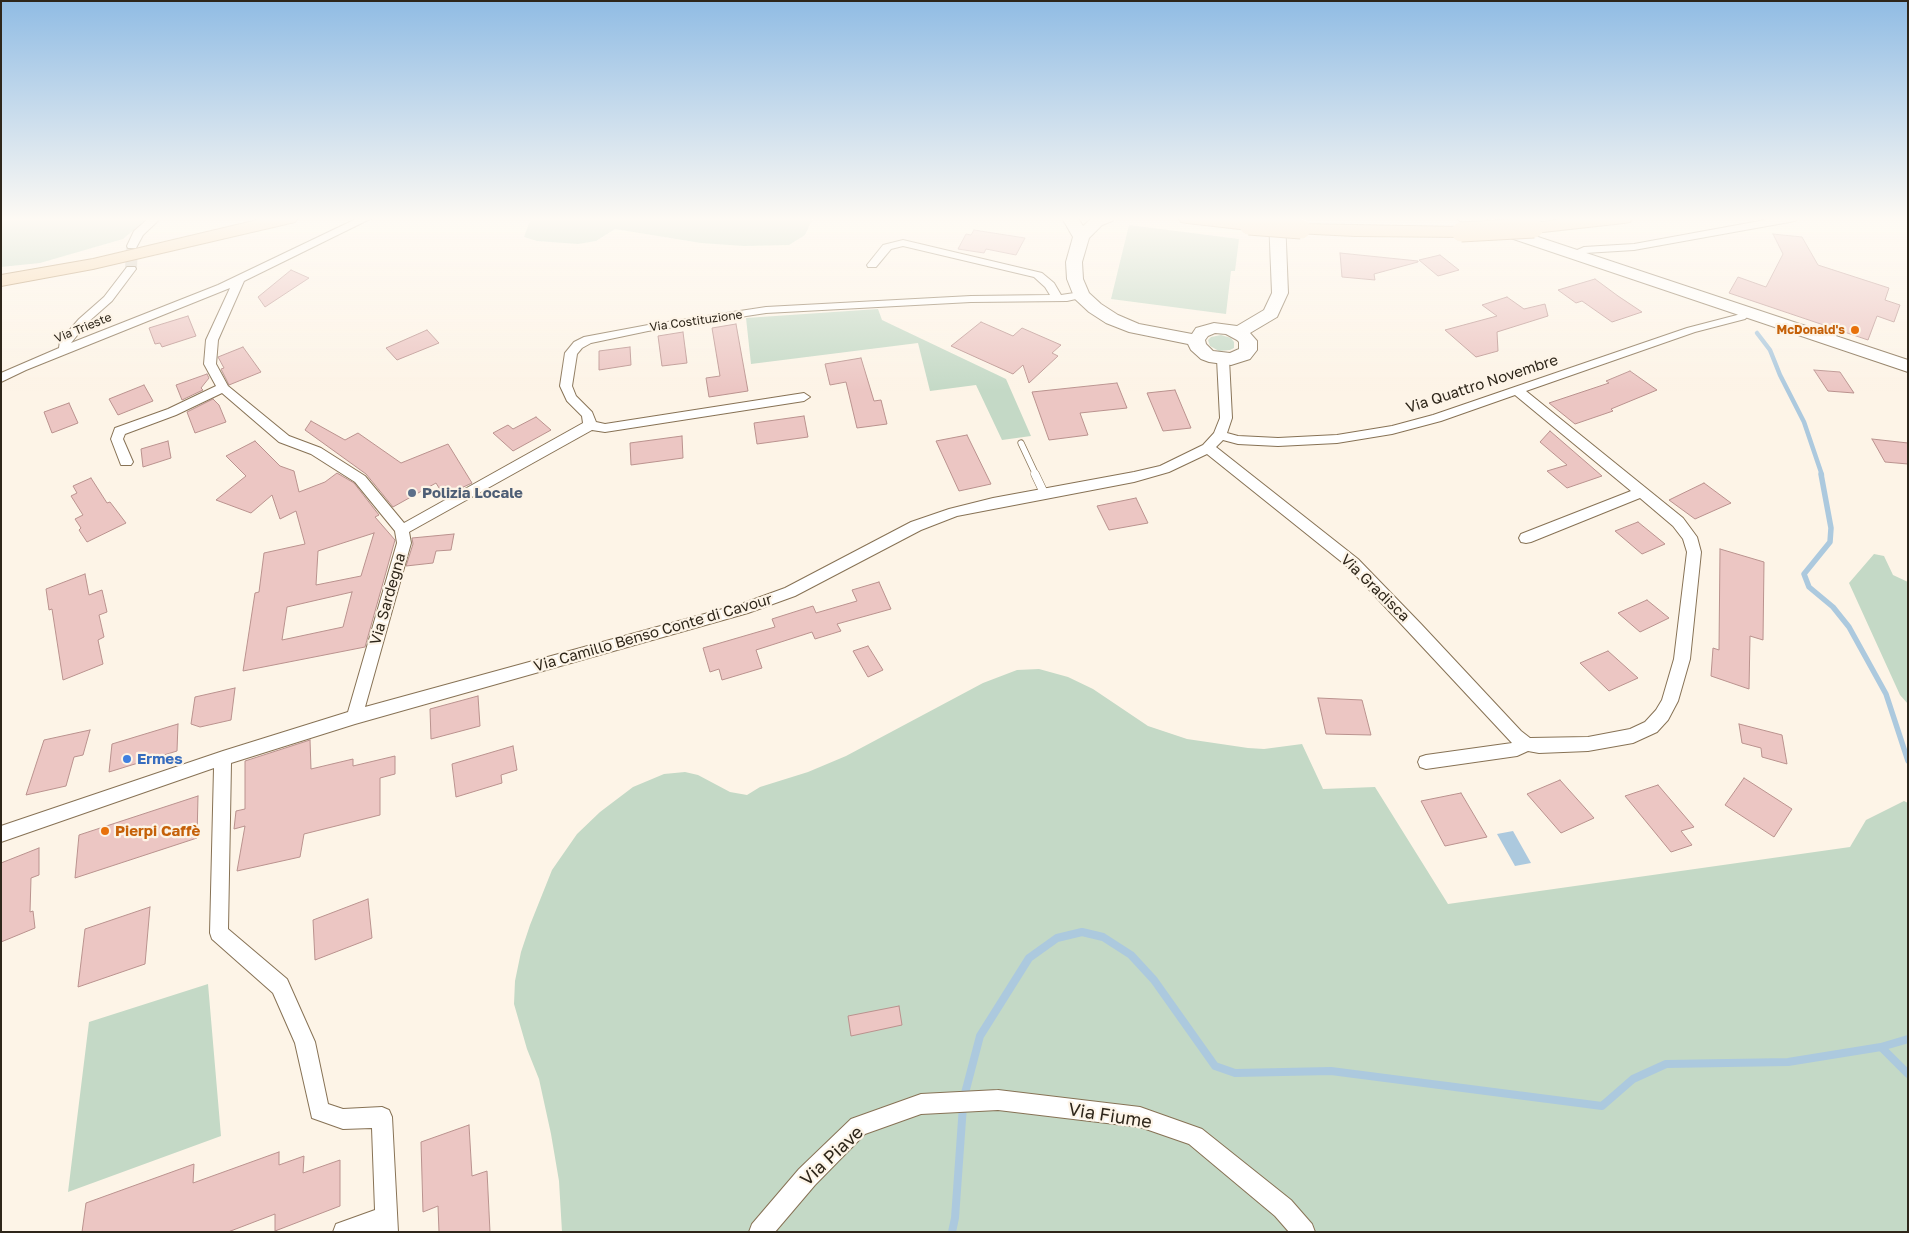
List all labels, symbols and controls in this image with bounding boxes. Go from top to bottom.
street label: Via Costituzione [649,307,743,335]
street label: Via Trieste [52,310,114,346]
place label: McDonald's [1776,323,1845,337]
marker: McDonald's [1849,324,1861,336]
street label: Via Quattro Novembre [1404,351,1560,417]
place label: Polizia Locale [422,484,523,502]
marker: Polizia Locale [406,487,418,499]
street label: Via Sardegna [366,551,410,647]
street label: Via Gradisca [1337,551,1413,625]
street label: Via Camillo Benso Conte di Cavour [532,590,774,676]
place label: Ermes [137,750,183,768]
marker: Ermes [121,753,133,765]
place label: Pierpi Caffè [115,822,200,840]
marker: Pierpi Caffè [99,825,111,837]
street label: Via Fiume [1067,1099,1153,1133]
street label: Via Piave [796,1121,868,1191]

